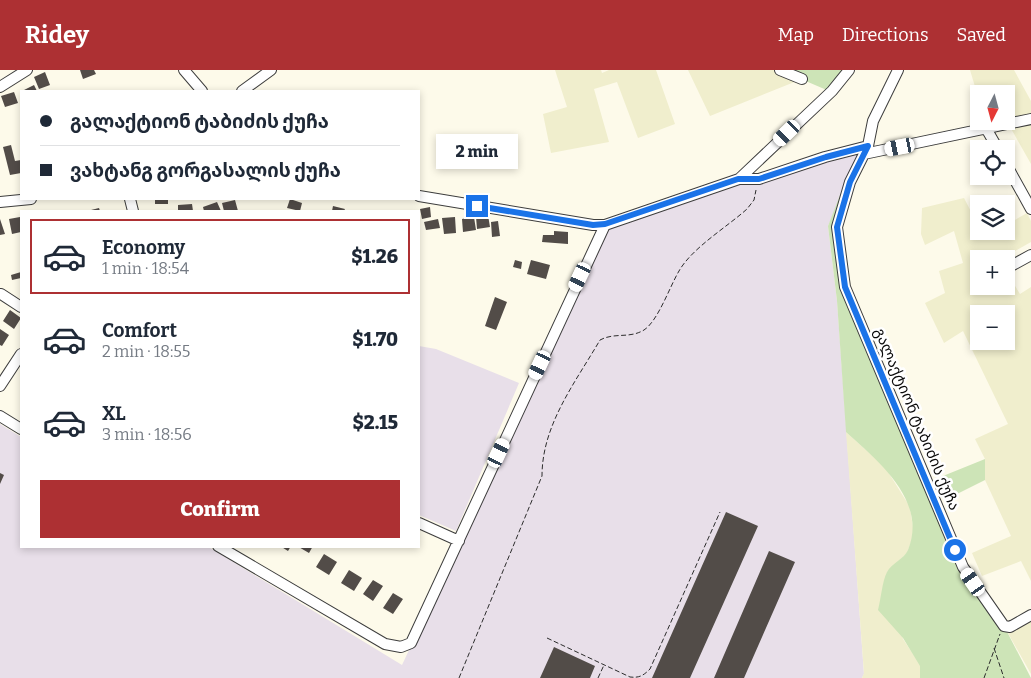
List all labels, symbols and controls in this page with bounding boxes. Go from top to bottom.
text: Ridey [25,21,89,49]
text: Map [778,24,814,46]
text: Directions [842,24,929,46]
text: Saved [957,24,1006,46]
north arrow [970,85,1015,130]
map controls [970,85,1015,350]
text: გალაქტიონ ტაბიძის ქუჩა [70,110,329,133]
car [770,117,803,149]
callout: 2 min [436,134,518,168]
car [883,137,916,157]
button: locate [970,140,1015,185]
text: 2 min [456,142,498,161]
text: ვახტანგ გორგასალის ქუჩა [70,159,341,182]
route end [466,195,488,217]
button: layers [970,195,1015,240]
icon: car [42,234,87,279]
text: Economy [102,236,185,259]
text: $1.26 [351,245,398,268]
button: + [970,250,1015,295]
text: 1 min · 18:54 [102,259,189,278]
car [566,260,593,294]
button: − [970,305,1015,350]
icon: car [42,317,87,362]
text: Comfort [102,319,177,342]
street label: გალაქტიონ ტაბიძის ქუჩა [870,325,964,513]
text: $1.70 [352,328,398,351]
text: 2 min · 18:55 [102,342,190,361]
car [526,348,553,382]
icon: car [42,400,87,445]
text: XL [102,402,126,425]
text: $2.15 [352,411,398,434]
text: 3 min · 18:56 [102,425,192,444]
car [485,436,512,470]
button: Confirm [40,480,400,538]
route start [944,539,966,561]
car [958,565,987,599]

